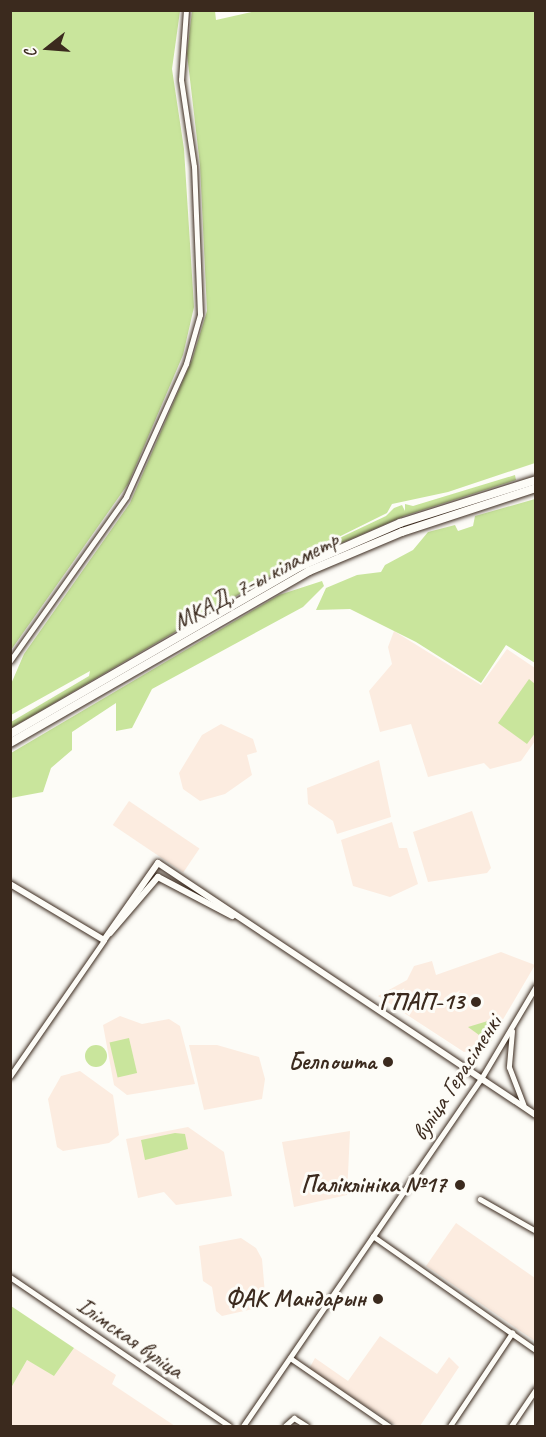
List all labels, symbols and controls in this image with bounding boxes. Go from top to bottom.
north arrow [18,18,78,78]
text: С [20,47,42,60]
street label: МКАД, 7-ы кіламетр [168,525,344,637]
place label: ГПАП-13 [379,988,464,1016]
marker: ГПАП-13 [469,995,483,1009]
street label: вуліца Герасіменкі [406,1010,508,1146]
place label: Белпошта [288,1048,376,1076]
marker: Белпошта [381,1055,395,1069]
place label: Паліклініка №17 [301,1171,446,1199]
marker: Паліклініка №17 [451,1176,469,1194]
place label: ФАК Мандарын [227,1285,366,1313]
street label: Ілімская вуліца [71,1291,189,1385]
marker: ФАК Мандарын [371,1292,385,1306]

